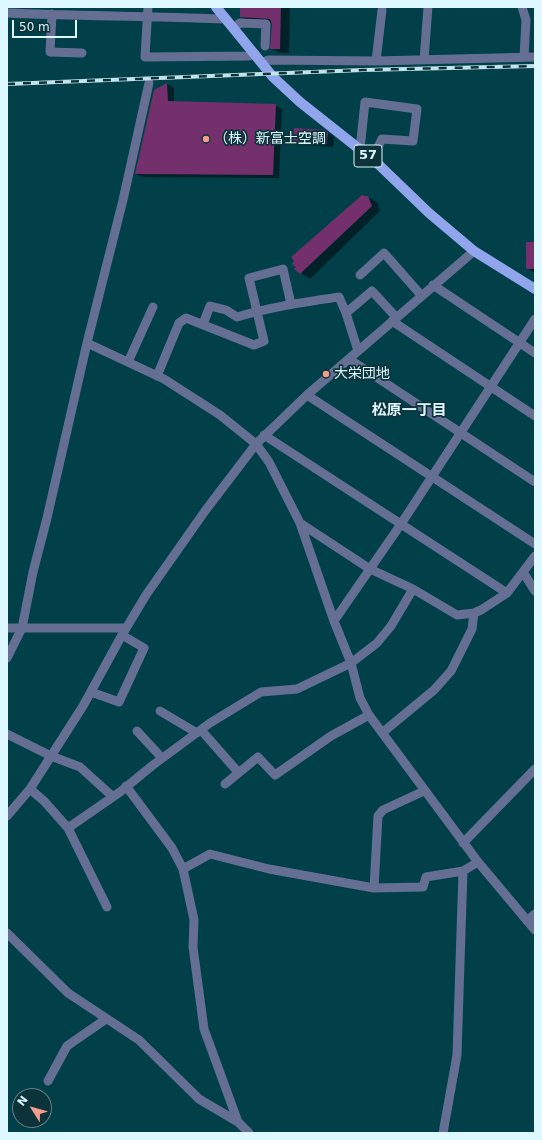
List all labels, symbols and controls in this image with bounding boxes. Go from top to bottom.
scale bar [14,12,79,38]
text: 50 m [19,20,50,34]
place label: （株）新富士空調 [214,131,326,147]
marker: （株）新富士空調 [201,134,211,144]
road number: 57 [354,145,382,167]
place label: 大栄団地 [334,366,390,382]
marker: 大栄団地 [321,369,331,379]
district label: 松原一丁目 [372,402,446,420]
north arrow [12,1088,52,1128]
text: N [15,1093,31,1109]

